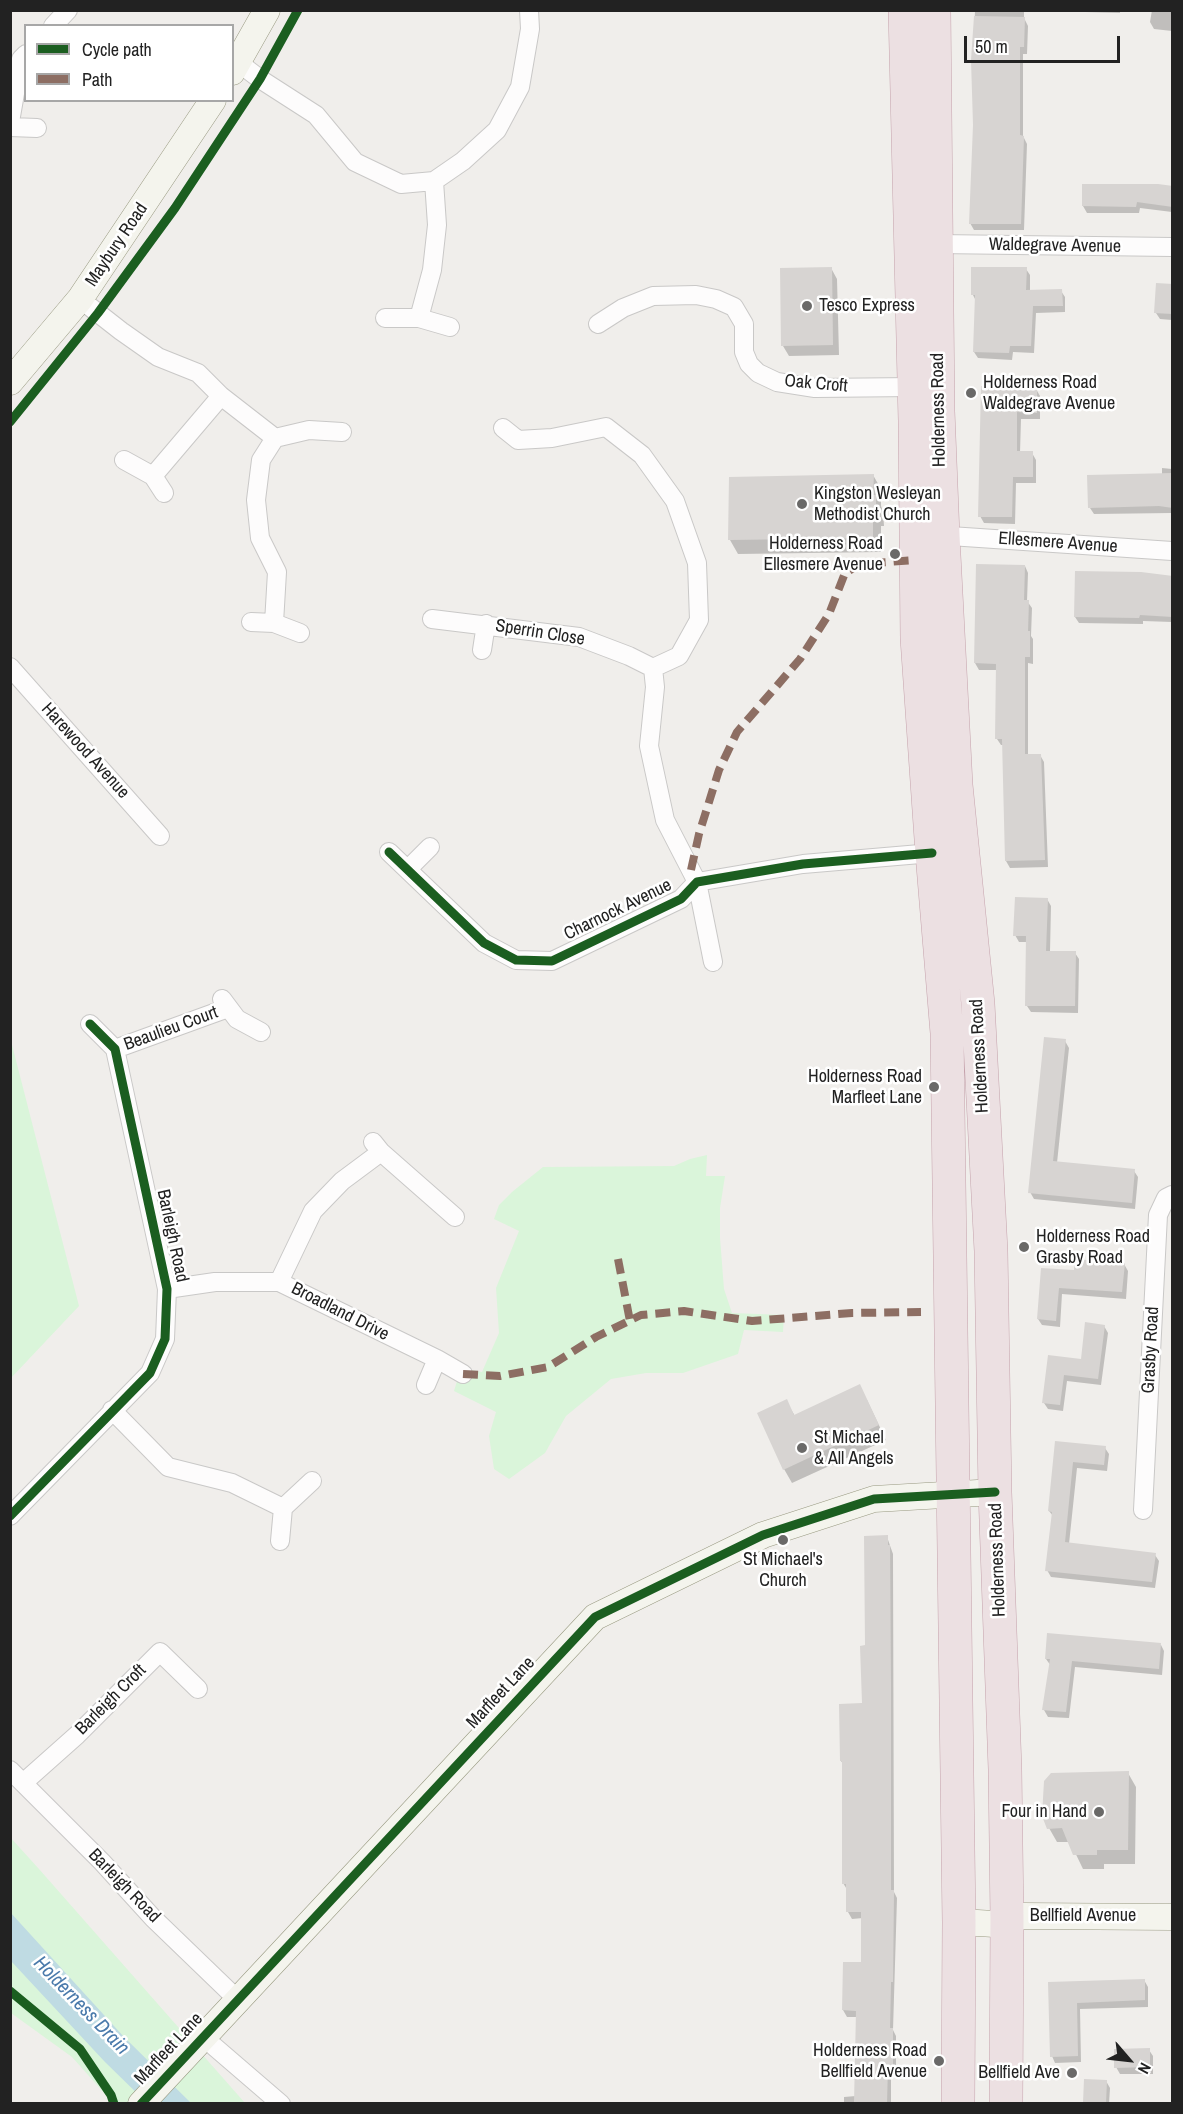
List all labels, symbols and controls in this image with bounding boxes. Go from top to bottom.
legend [24,24,234,102]
scale bar [967,24,1123,62]
text: 50 m [975,34,1008,59]
text: Cycle path [82,37,152,62]
text: Path [82,67,112,92]
street label: Maybury Road [81,199,153,291]
street label: Waldegrave Avenue [989,234,1121,258]
place label: Tesco Express [819,295,915,317]
marker: Tesco Express [800,299,814,313]
street label: Holderness Road [927,353,951,467]
street label: Oak Croft [784,370,848,398]
place label: Holderness Road Waldegrave Avenue [983,372,1115,415]
marker: Holderness Road Waldegrave Avenue [964,386,978,400]
place label: Kingston Wesleyan Methodist Church [814,483,941,526]
marker: Kingston Wesleyan Methodist Church [795,497,809,511]
street label: Ellesmere Avenue [998,528,1118,558]
place label: Holderness Road Ellesmere Avenue [763,533,883,576]
marker: Holderness Road Ellesmere Avenue [888,547,902,561]
street label: Sperrin Close [494,615,586,651]
street label: Harewood Avenue [36,699,134,803]
street label: Charnock Avenue [561,875,675,945]
street label: Holderness Road [966,998,994,1114]
street label: Beaulieu Court [121,1002,221,1056]
place label: Holderness Road Marfleet Lane [808,1066,922,1108]
marker: Holderness Road Marfleet Lane [927,1080,941,1094]
street label: Barleigh Road [152,1188,192,1284]
place label: Holderness Road Grasby Road [1036,1226,1150,1268]
marker: Holderness Road Grasby Road [1017,1240,1031,1254]
street label: Broadland Drive [288,1278,392,1346]
street label: Grasby Road [1138,1306,1164,1394]
place label: St Michael & All Angels [814,1427,894,1470]
marker: St Michael & All Angels [795,1441,809,1455]
street label: Holderness Road [985,1503,1011,1617]
marker: St Michael's Church [776,1533,790,1547]
place label: St Michael's Church [743,1549,823,1592]
street label: Marfleet Lane [462,1653,540,1733]
street label: Barleigh Croft [71,1660,151,1740]
place label: Four in Hand [1002,1801,1087,1823]
marker: Four in Hand [1092,1805,1106,1819]
street label: Barleigh Road [83,1845,165,1927]
street label: Bellfield Avenue [1030,1905,1136,1927]
water label: Holderness Drain [28,1952,134,2060]
street label: Marfleet Lane [130,2009,208,2089]
north arrow [1099,2030,1159,2090]
place label: Holderness Road Bellfield Avenue [813,2040,927,2082]
marker: Holderness Road Bellfield Avenue [932,2054,946,2068]
text: N [1133,2059,1157,2078]
place label: Bellfield Ave [978,2062,1060,2084]
marker: Bellfield Ave [1065,2066,1079,2080]

